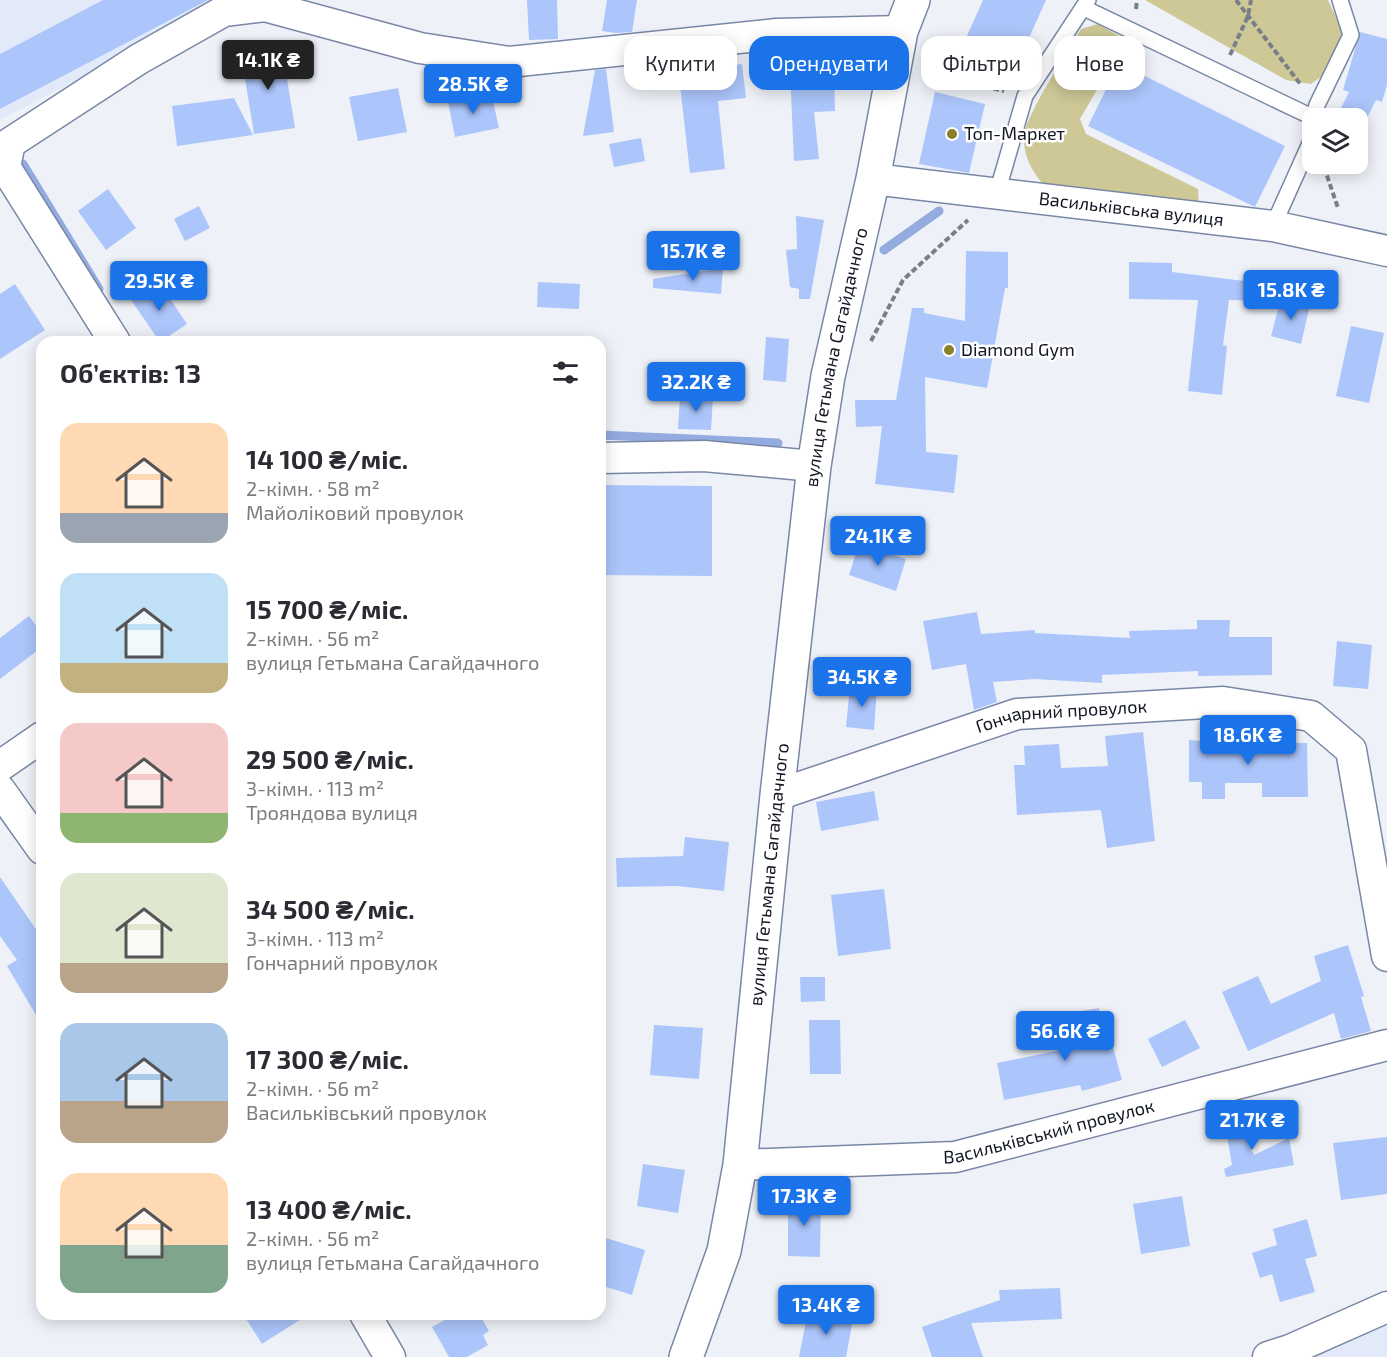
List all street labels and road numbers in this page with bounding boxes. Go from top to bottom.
street label: Васильківська вулиця [1038,187,1225,230]
street label: вулиця Гетьмана Сагайдачного [800,225,872,488]
street label: Гончарний провулок [973,694,1148,737]
street label: вулиця Гетьмана Сагайдачного [744,742,793,1007]
street label: Васильківський провулок [943,1094,1157,1167]

